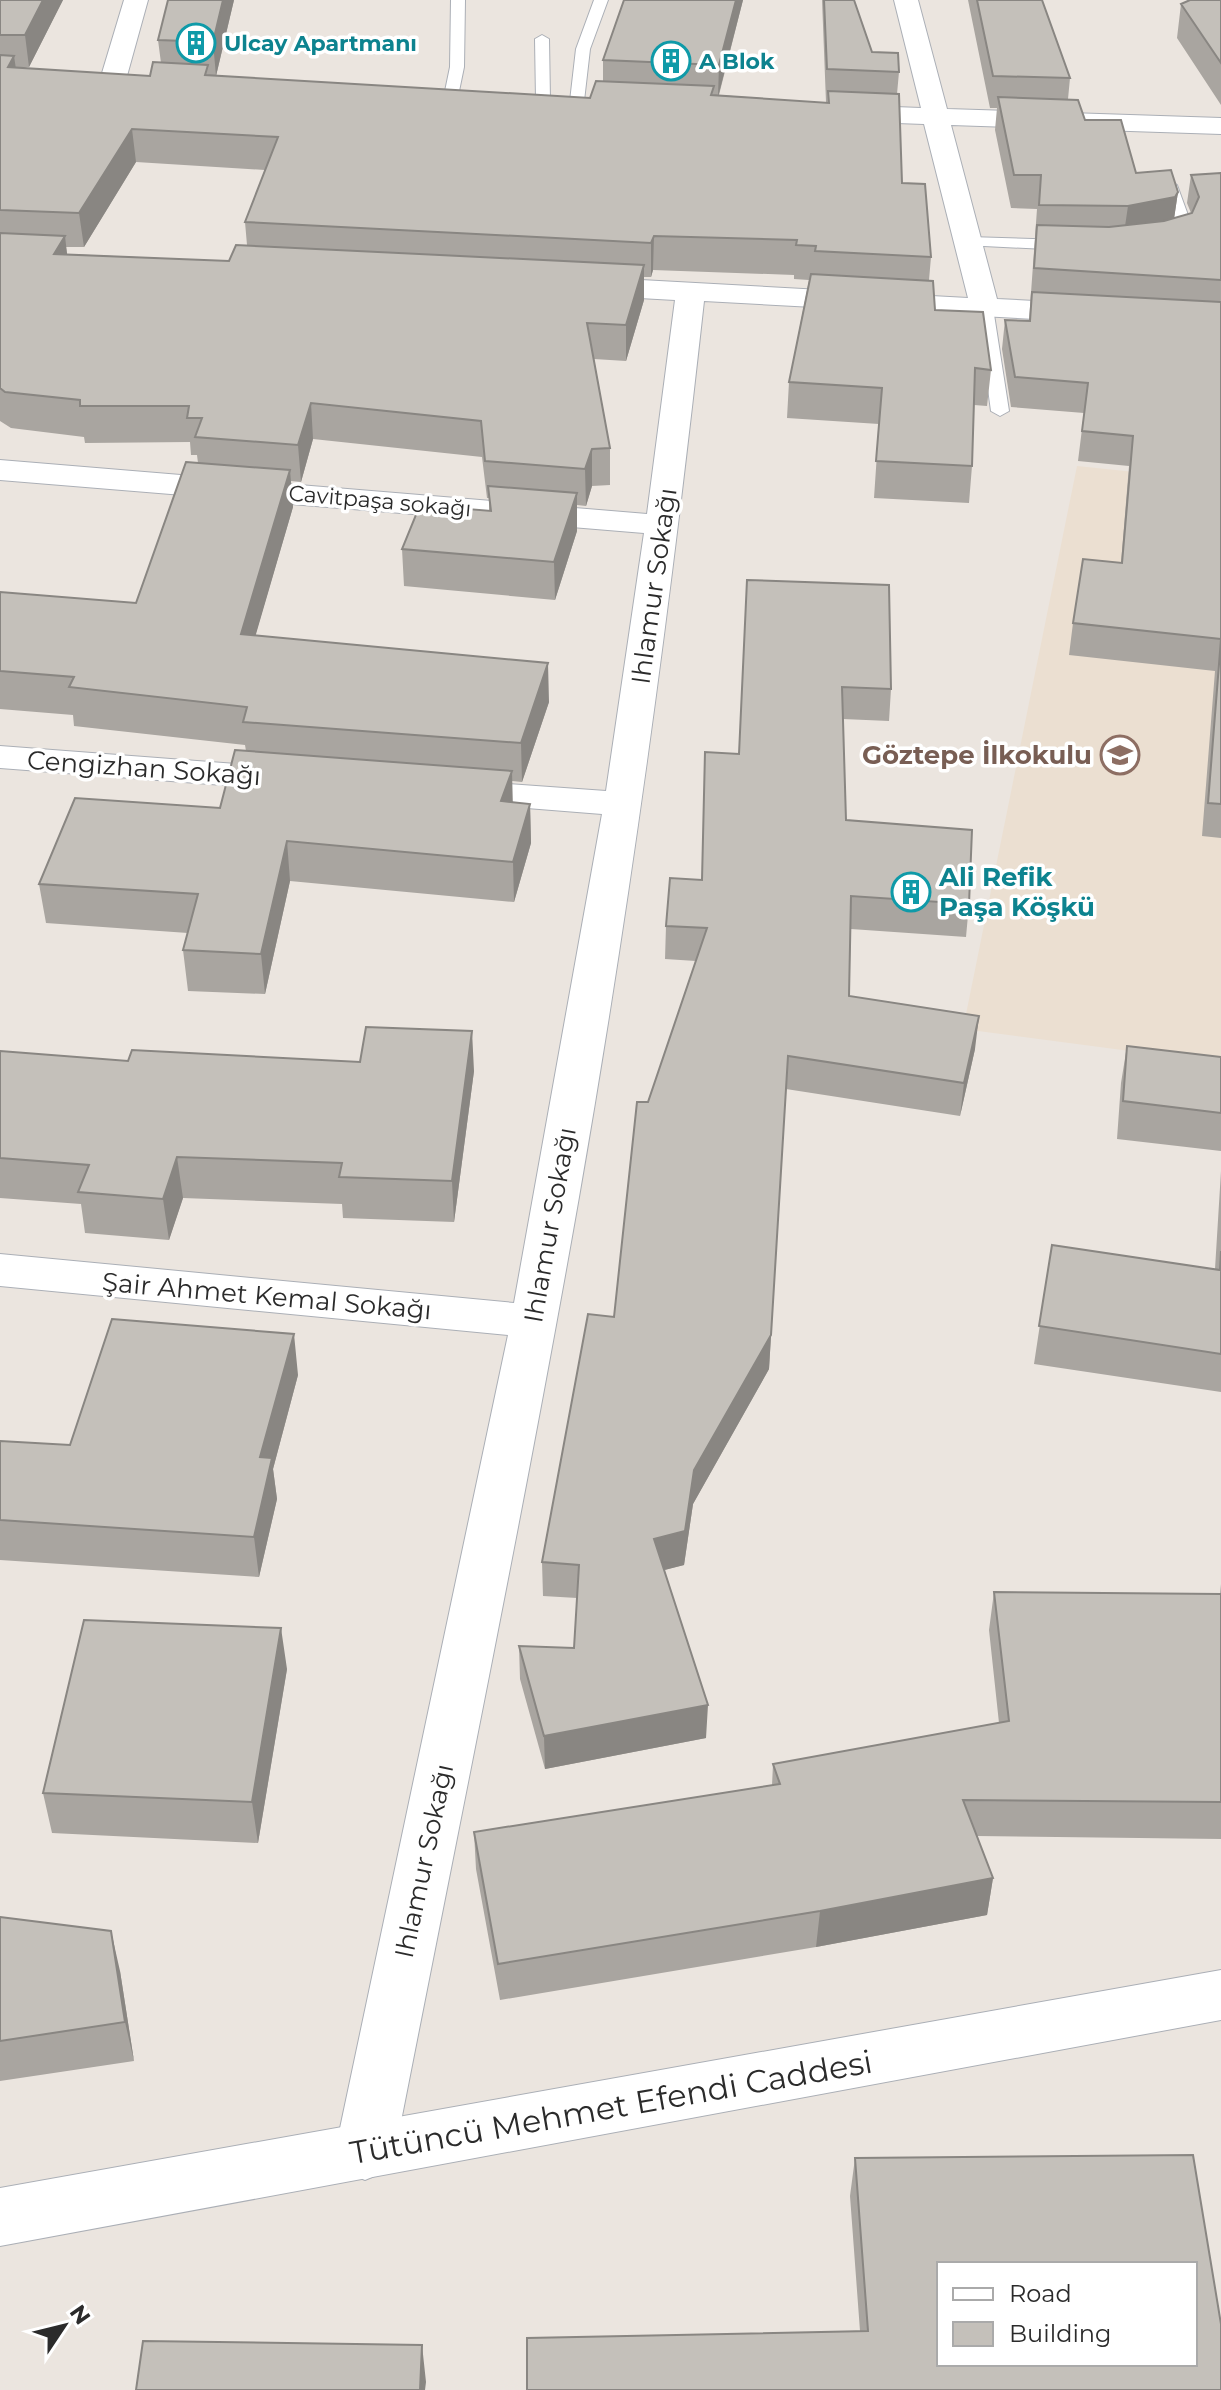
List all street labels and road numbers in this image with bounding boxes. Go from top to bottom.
street label: Cavitpaşa sokağı [287,480,473,522]
street label: Ihlamur Sokağı [624,486,684,686]
street label: Cengizhan Sokağı [26,744,262,792]
street label: Ihlamur Sokağı [517,1125,583,1325]
street label: Şair Ahmet Kemal Sokağı [101,1266,433,1326]
street label: Ihlamur Sokağı [388,1761,460,1961]
street label: Tütüncü Mehmet Efendi Caddesi [347,2042,875,2172]

